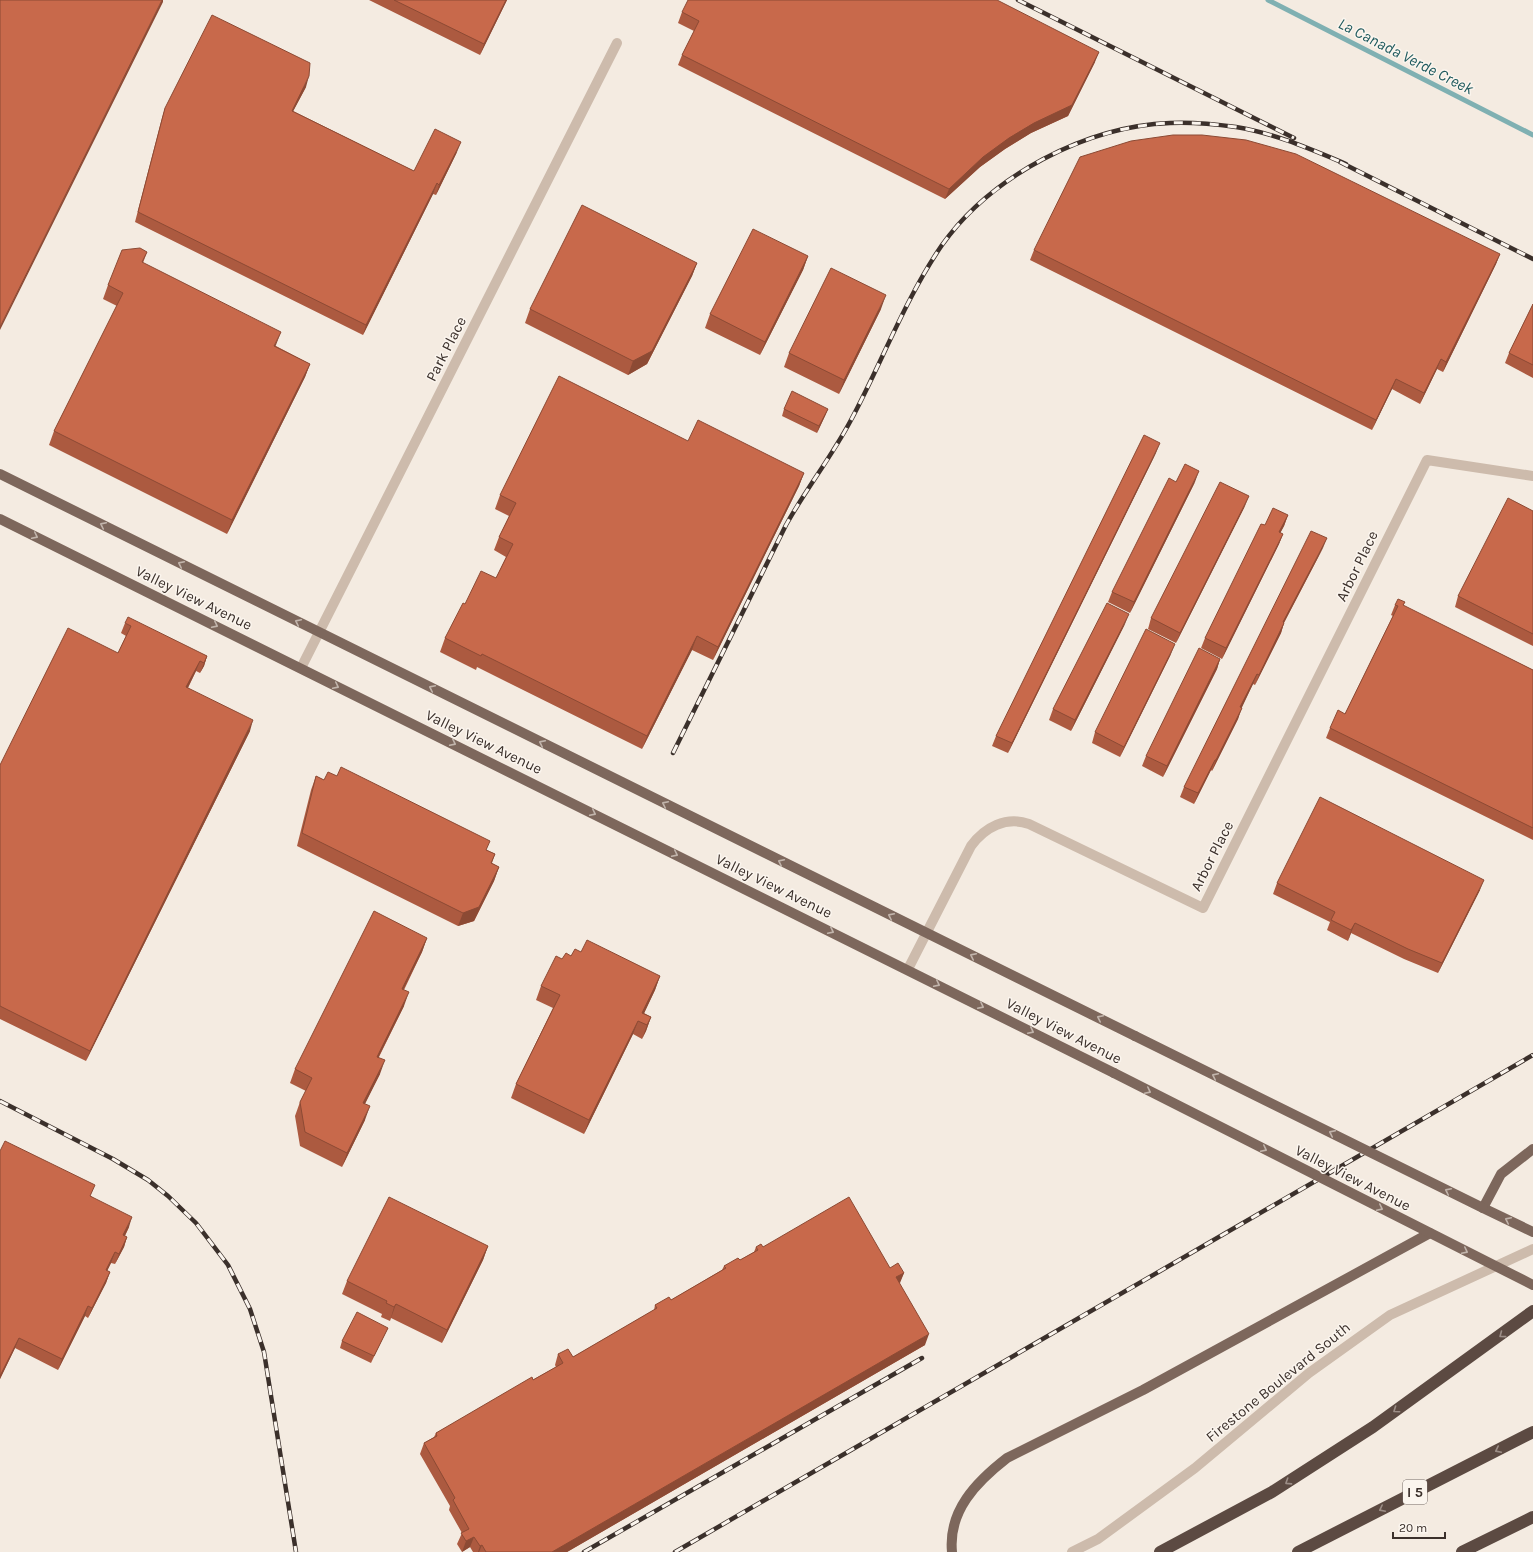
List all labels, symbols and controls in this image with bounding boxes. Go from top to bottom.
water label: La Canada Verde Creek [1335,14,1478,99]
street label: Park Place [422,314,470,384]
one-way arrow [100,522,107,530]
street label: Arbor Place [1332,528,1382,604]
one-way arrow [31,531,38,539]
one-way arrow [178,561,186,569]
street label: Valley View Avenue [133,562,255,634]
one-way arrow [295,619,302,627]
one-way arrow [210,620,218,628]
one-way arrow [332,681,340,689]
one-way arrow [429,686,436,693]
street label: Valley View Avenue [423,706,545,778]
one-way arrow [449,739,456,746]
one-way arrow [539,740,546,748]
one-way arrow [662,801,669,809]
one-way arrow [589,808,596,816]
street label: Arbor Place [1187,818,1237,894]
one-way arrow [671,849,678,857]
street label: Valley View Avenue [713,850,835,922]
one-way arrow [778,859,786,867]
one-way arrow [888,913,895,921]
one-way arrow [827,926,835,934]
one-way arrow [970,953,978,961]
one-way arrow [933,979,940,987]
street label: Valley View Avenue [1003,994,1125,1068]
one-way arrow [977,1001,984,1009]
one-way arrow [1096,1015,1104,1023]
one-way arrow [1026,1026,1034,1034]
one-way arrow [1212,1073,1220,1080]
one-way arrow [1144,1086,1152,1093]
one-way arrow [1329,1130,1336,1138]
street label: Valley View Avenue [1292,1141,1414,1215]
one-way arrow [1260,1145,1268,1152]
one-way arrow [1445,1188,1453,1196]
one-way arrow [1376,1203,1384,1211]
one-way arrow [1505,1217,1512,1225]
one-way arrow [1461,1246,1468,1254]
street label: Firestone Boulevard South [1202,1318,1354,1446]
one-way arrow [1499,1330,1506,1337]
one-way arrow [1393,1405,1400,1413]
one-way arrow [1495,1445,1502,1453]
one-way arrow [1285,1477,1292,1485]
road number: I 5 [1403,1480,1427,1504]
one-way arrow [1379,1504,1387,1512]
scale bar [1393,1514,1445,1540]
text: 20 m [1399,1521,1427,1535]

